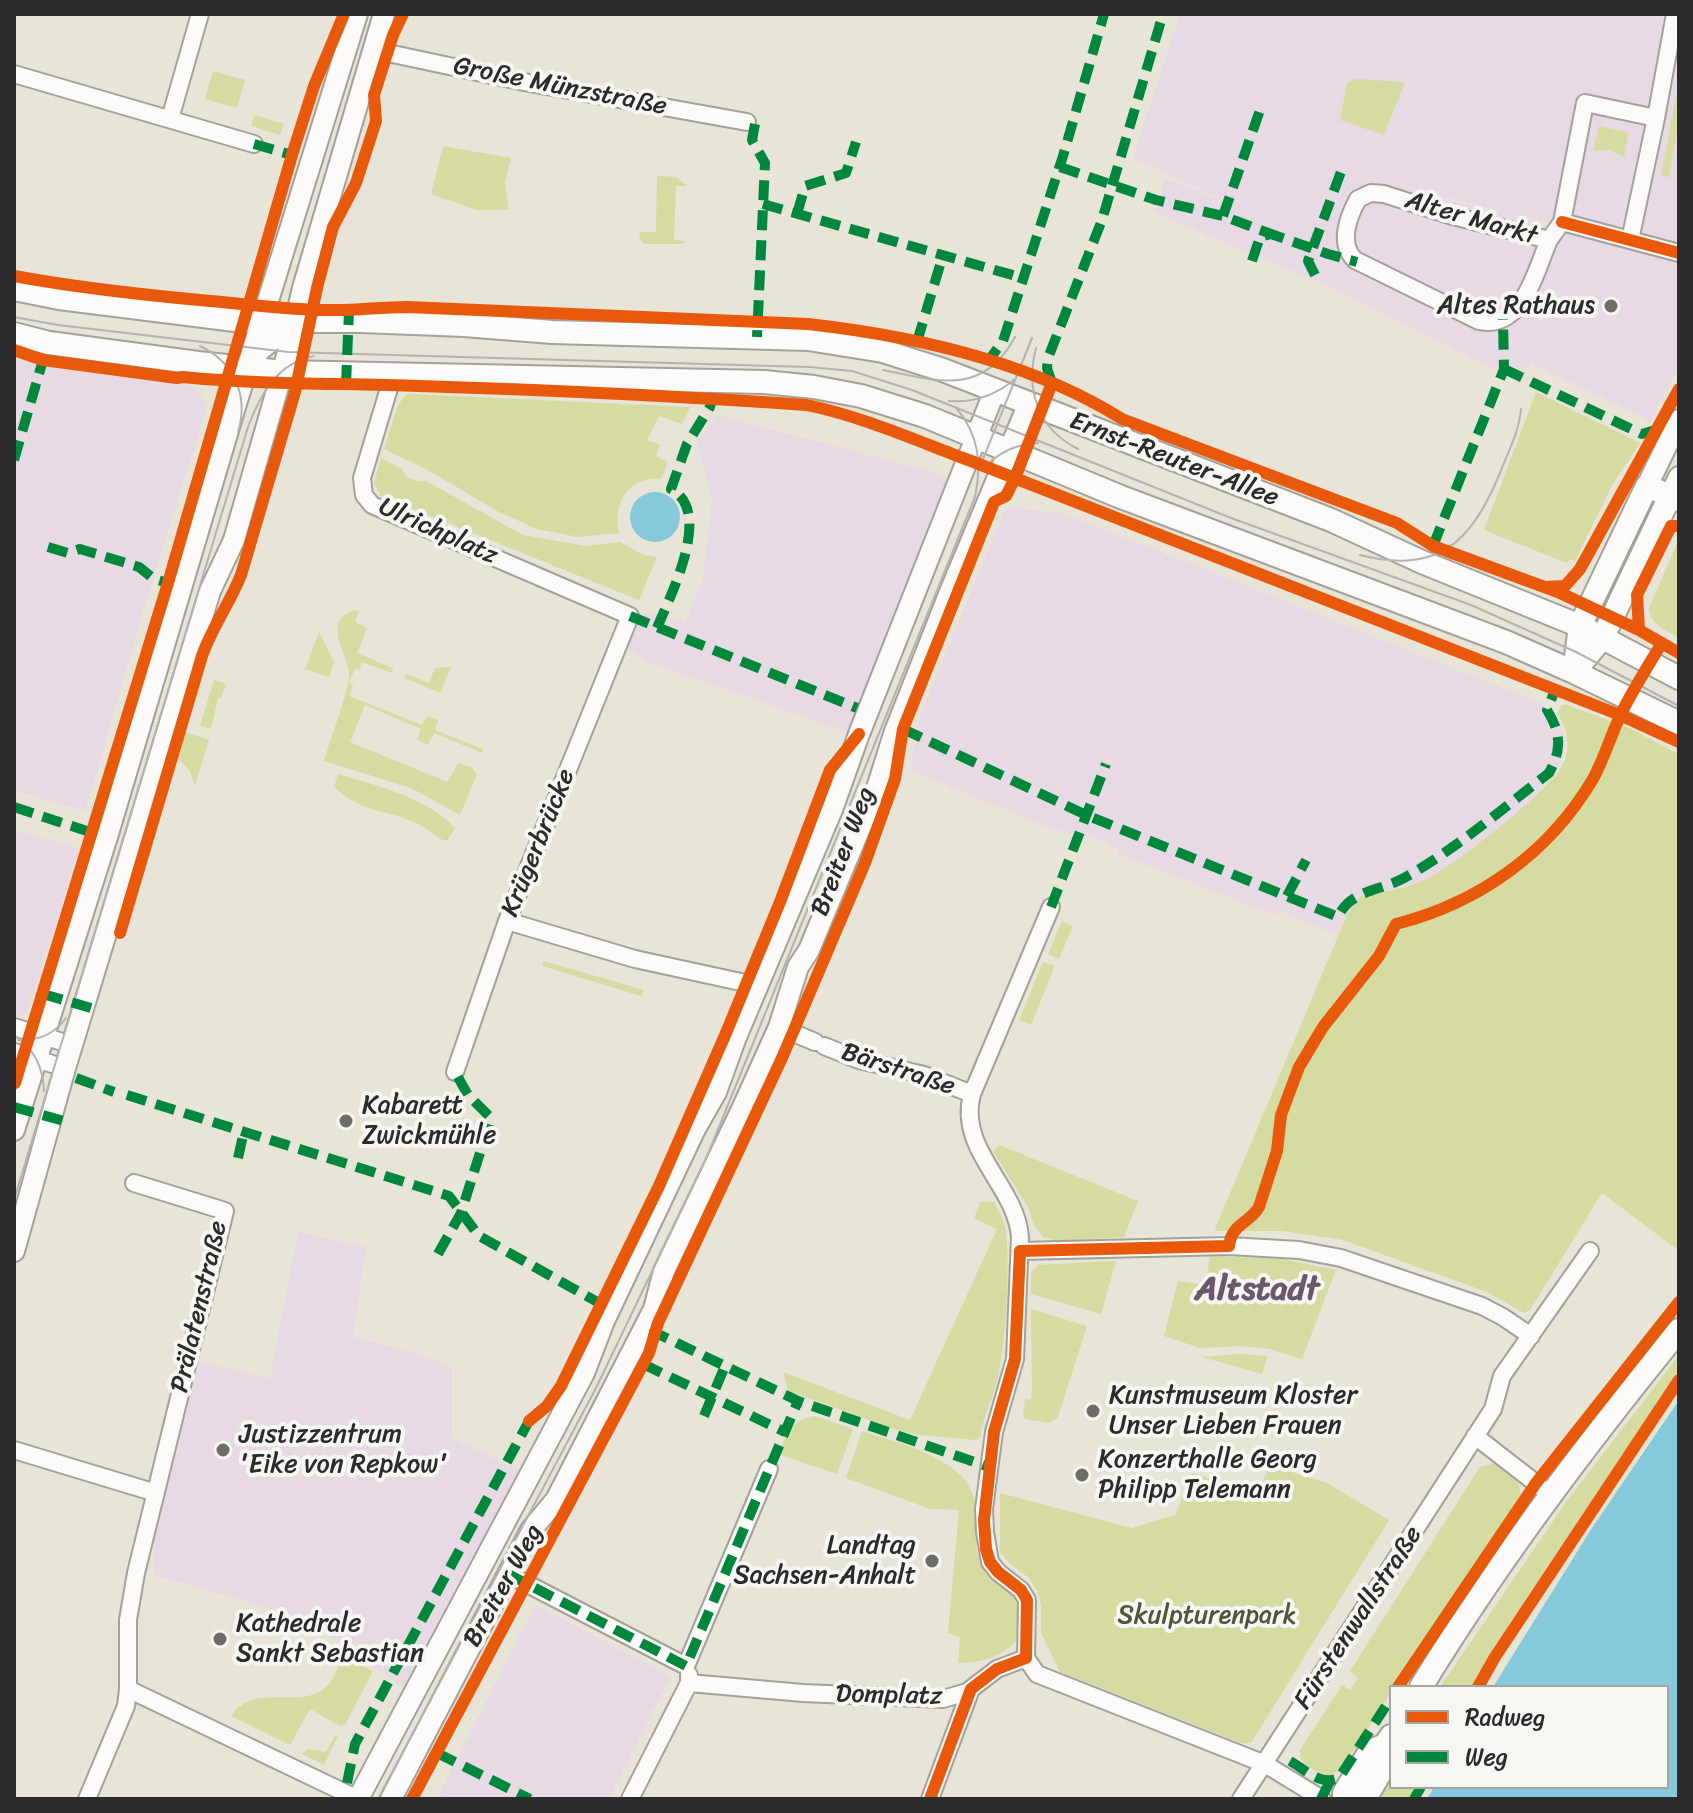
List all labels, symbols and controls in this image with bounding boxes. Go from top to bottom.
street label: Große Münzstraße [451,51,669,123]
street label: Alter Markt [1401,185,1541,253]
place label: Altes Rathaus [1437,290,1595,322]
marker: Altes Rathaus [1602,297,1620,315]
street label: Ernst-Reuter-Allee [1065,406,1283,514]
street label: Ulrichplatz [374,492,502,572]
street label: Krügerbrücke [495,765,583,921]
street label: Breiter Weg [805,783,883,921]
street label: Bärstraße [837,1037,959,1103]
place label: Kabarett Zwickmühle [362,1090,496,1152]
marker: Kabarett Zwickmühle [337,1112,355,1130]
street label: Prälatenstraße [165,1218,235,1396]
district label: Altstadt [1195,1270,1319,1310]
place label: Kunstmuseum Kloster Unser Lieben Frauen [1109,1380,1357,1442]
marker: Kunstmuseum Kloster Unser Lieben Frauen [1084,1402,1102,1420]
place label: Justizzentrum 'Eike von Repkow' [239,1419,448,1480]
marker: Justizzentrum 'Eike von Repkow' [214,1441,232,1459]
place label: Konzerthalle Georg Philipp Telemann [1098,1444,1317,1506]
marker: Konzerthalle Georg Philipp Telemann [1073,1466,1091,1484]
street label: Breiter Weg [458,1519,550,1653]
street label: Fürstenwallstraße [1288,1521,1430,1715]
place label: Landtag Sachsen-Anhalt [733,1530,916,1592]
marker: Landtag Sachsen-Anhalt [923,1552,941,1570]
park label: Skulpturenpark [1117,1600,1297,1632]
place label: Kathedrale Sankt Sebastian [236,1608,424,1670]
marker: Kathedrale Sankt Sebastian [211,1630,229,1648]
street label: Domplatz [835,1679,943,1713]
legend [1389,1685,1669,1789]
text: Radweg [1465,1696,1545,1738]
text: Weg [1465,1736,1508,1778]

